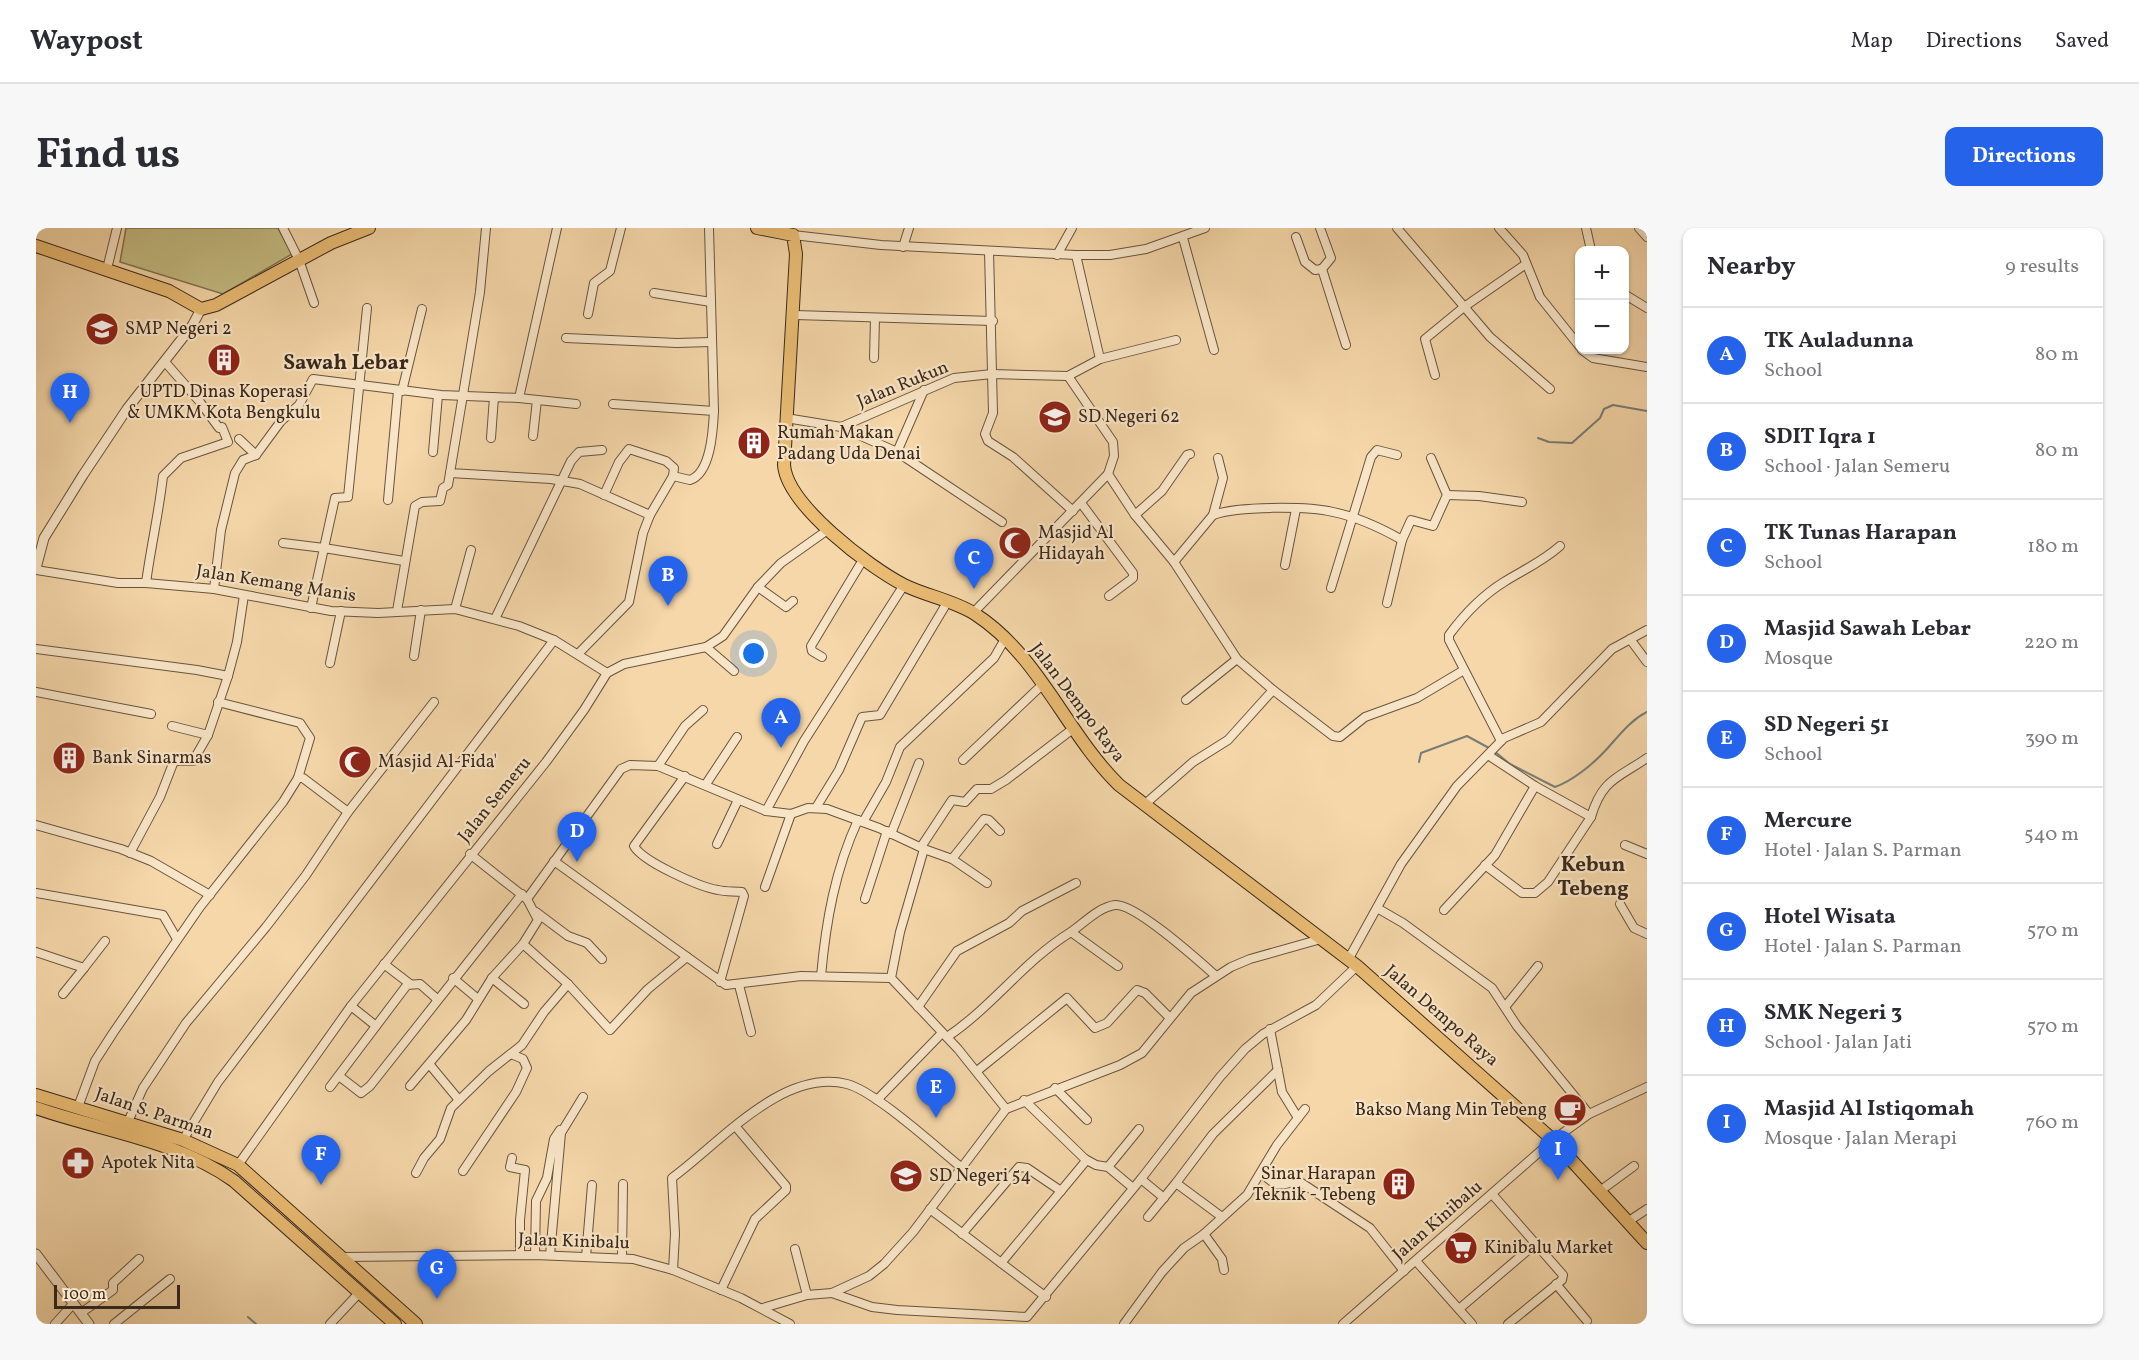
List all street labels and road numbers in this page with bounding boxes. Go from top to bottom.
street label: Jalan Rukun [853,355,953,415]
street label: Jalan Kemang Manis [194,559,358,609]
street label: Jalan Dempo Raya [1024,638,1130,768]
street label: Jalan Semeru [452,752,538,848]
street label: Jalan Dempo Raya [1378,959,1504,1073]
street label: Jalan S. Parman [91,1082,217,1146]
street label: Jalan Kinibalu [1388,1175,1488,1267]
street label: Jalan Kinibalu [518,1228,630,1256]

